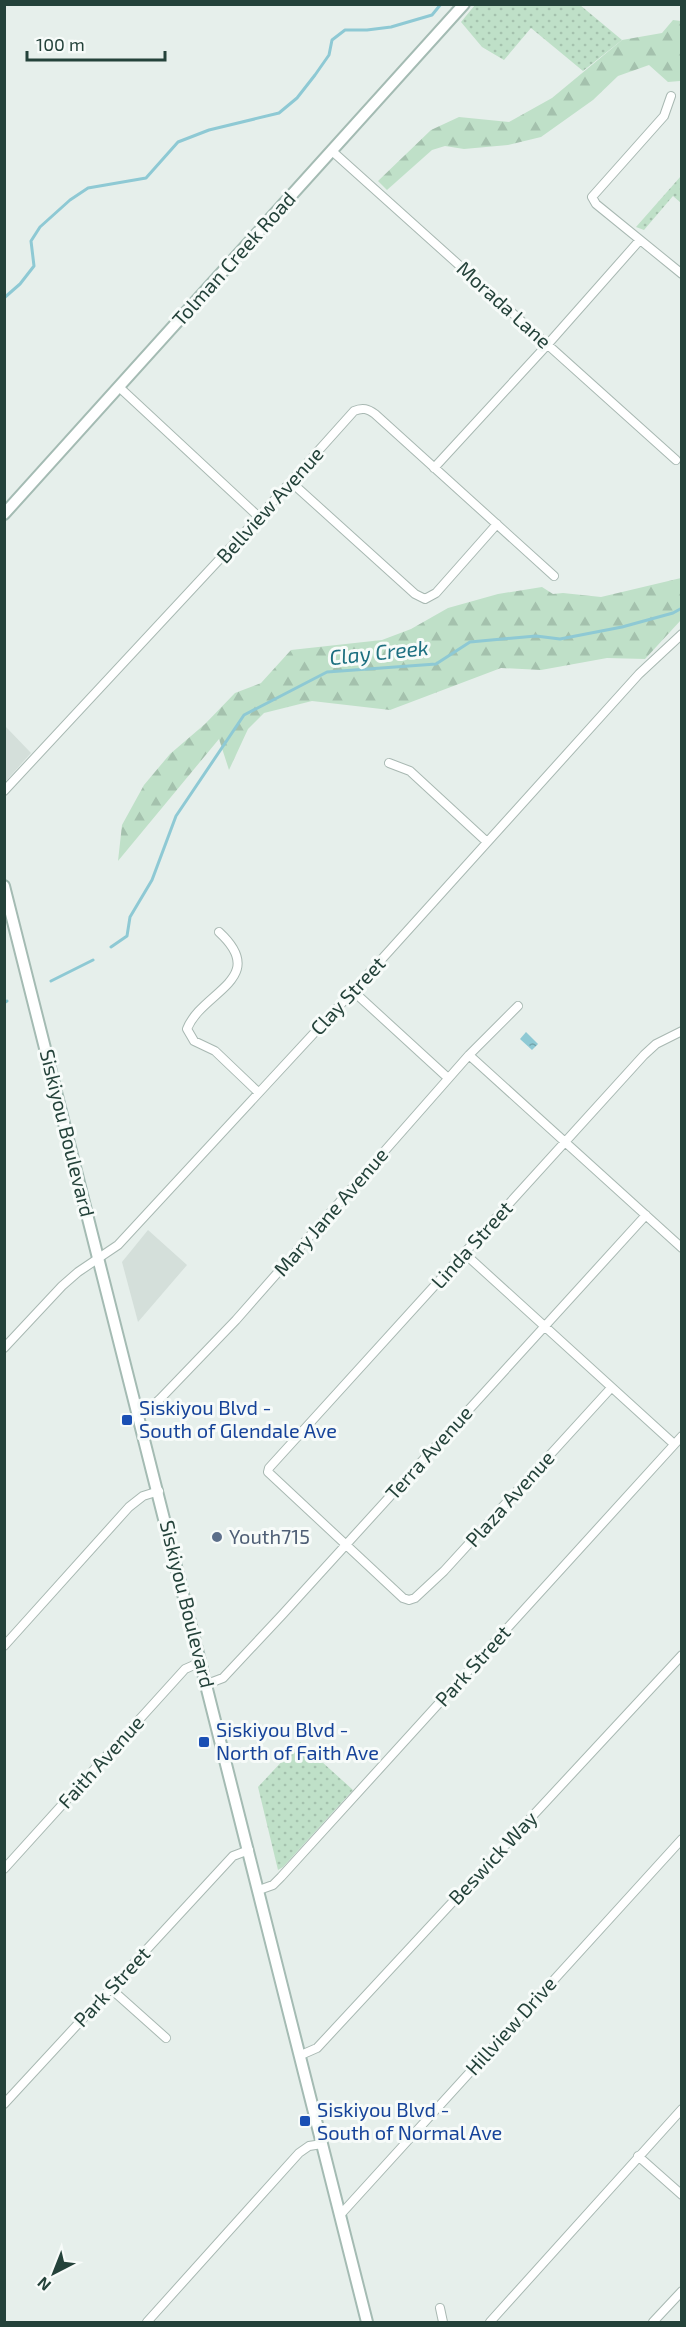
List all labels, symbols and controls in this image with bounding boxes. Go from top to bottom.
scale bar [27,24,165,62]
text: 100 m [36,33,85,55]
street label: Tolman Creek Road [167,186,300,330]
street label: Morada Lane [453,256,557,353]
street label: Bellview Avenue [211,441,328,567]
water label: Clay Creek [328,634,430,670]
street label: Clay Street [305,951,390,1040]
street label: Siskiyou Boulevard [36,1047,100,1219]
street label: Mary Jane Avenue [268,1142,392,1280]
street label: Linda Street [426,1195,517,1293]
place label: Siskiyou Blvd - South of Glendale Ave [139,1395,337,1442]
street label: Terra Avenue [380,1400,477,1504]
marker: Siskiyou Blvd - South of Glendale Ave [120,1413,134,1427]
street label: Plaza Avenue [460,1445,559,1551]
street label: Siskiyou Boulevard [156,1518,220,1690]
place label: Youth715 [229,1524,310,1548]
marker: Youth715 [210,1530,224,1544]
street label: Park Street [430,1620,515,1711]
street label: Faith Avenue [52,1710,148,1813]
place label: Siskiyou Blvd - North of Faith Ave [216,1717,379,1764]
marker: Siskiyou Blvd - North of Faith Ave [197,1735,211,1749]
street label: Beswick Way [443,1805,542,1909]
street label: Park Street [68,1941,155,2031]
street label: Hillview Drive [460,1971,561,2079]
place label: Siskiyou Blvd - South of Normal Ave [317,2097,502,2144]
marker: Siskiyou Blvd - South of Normal Ave [298,2114,312,2128]
north arrow [24,2243,84,2303]
text: N [33,2274,54,2295]

